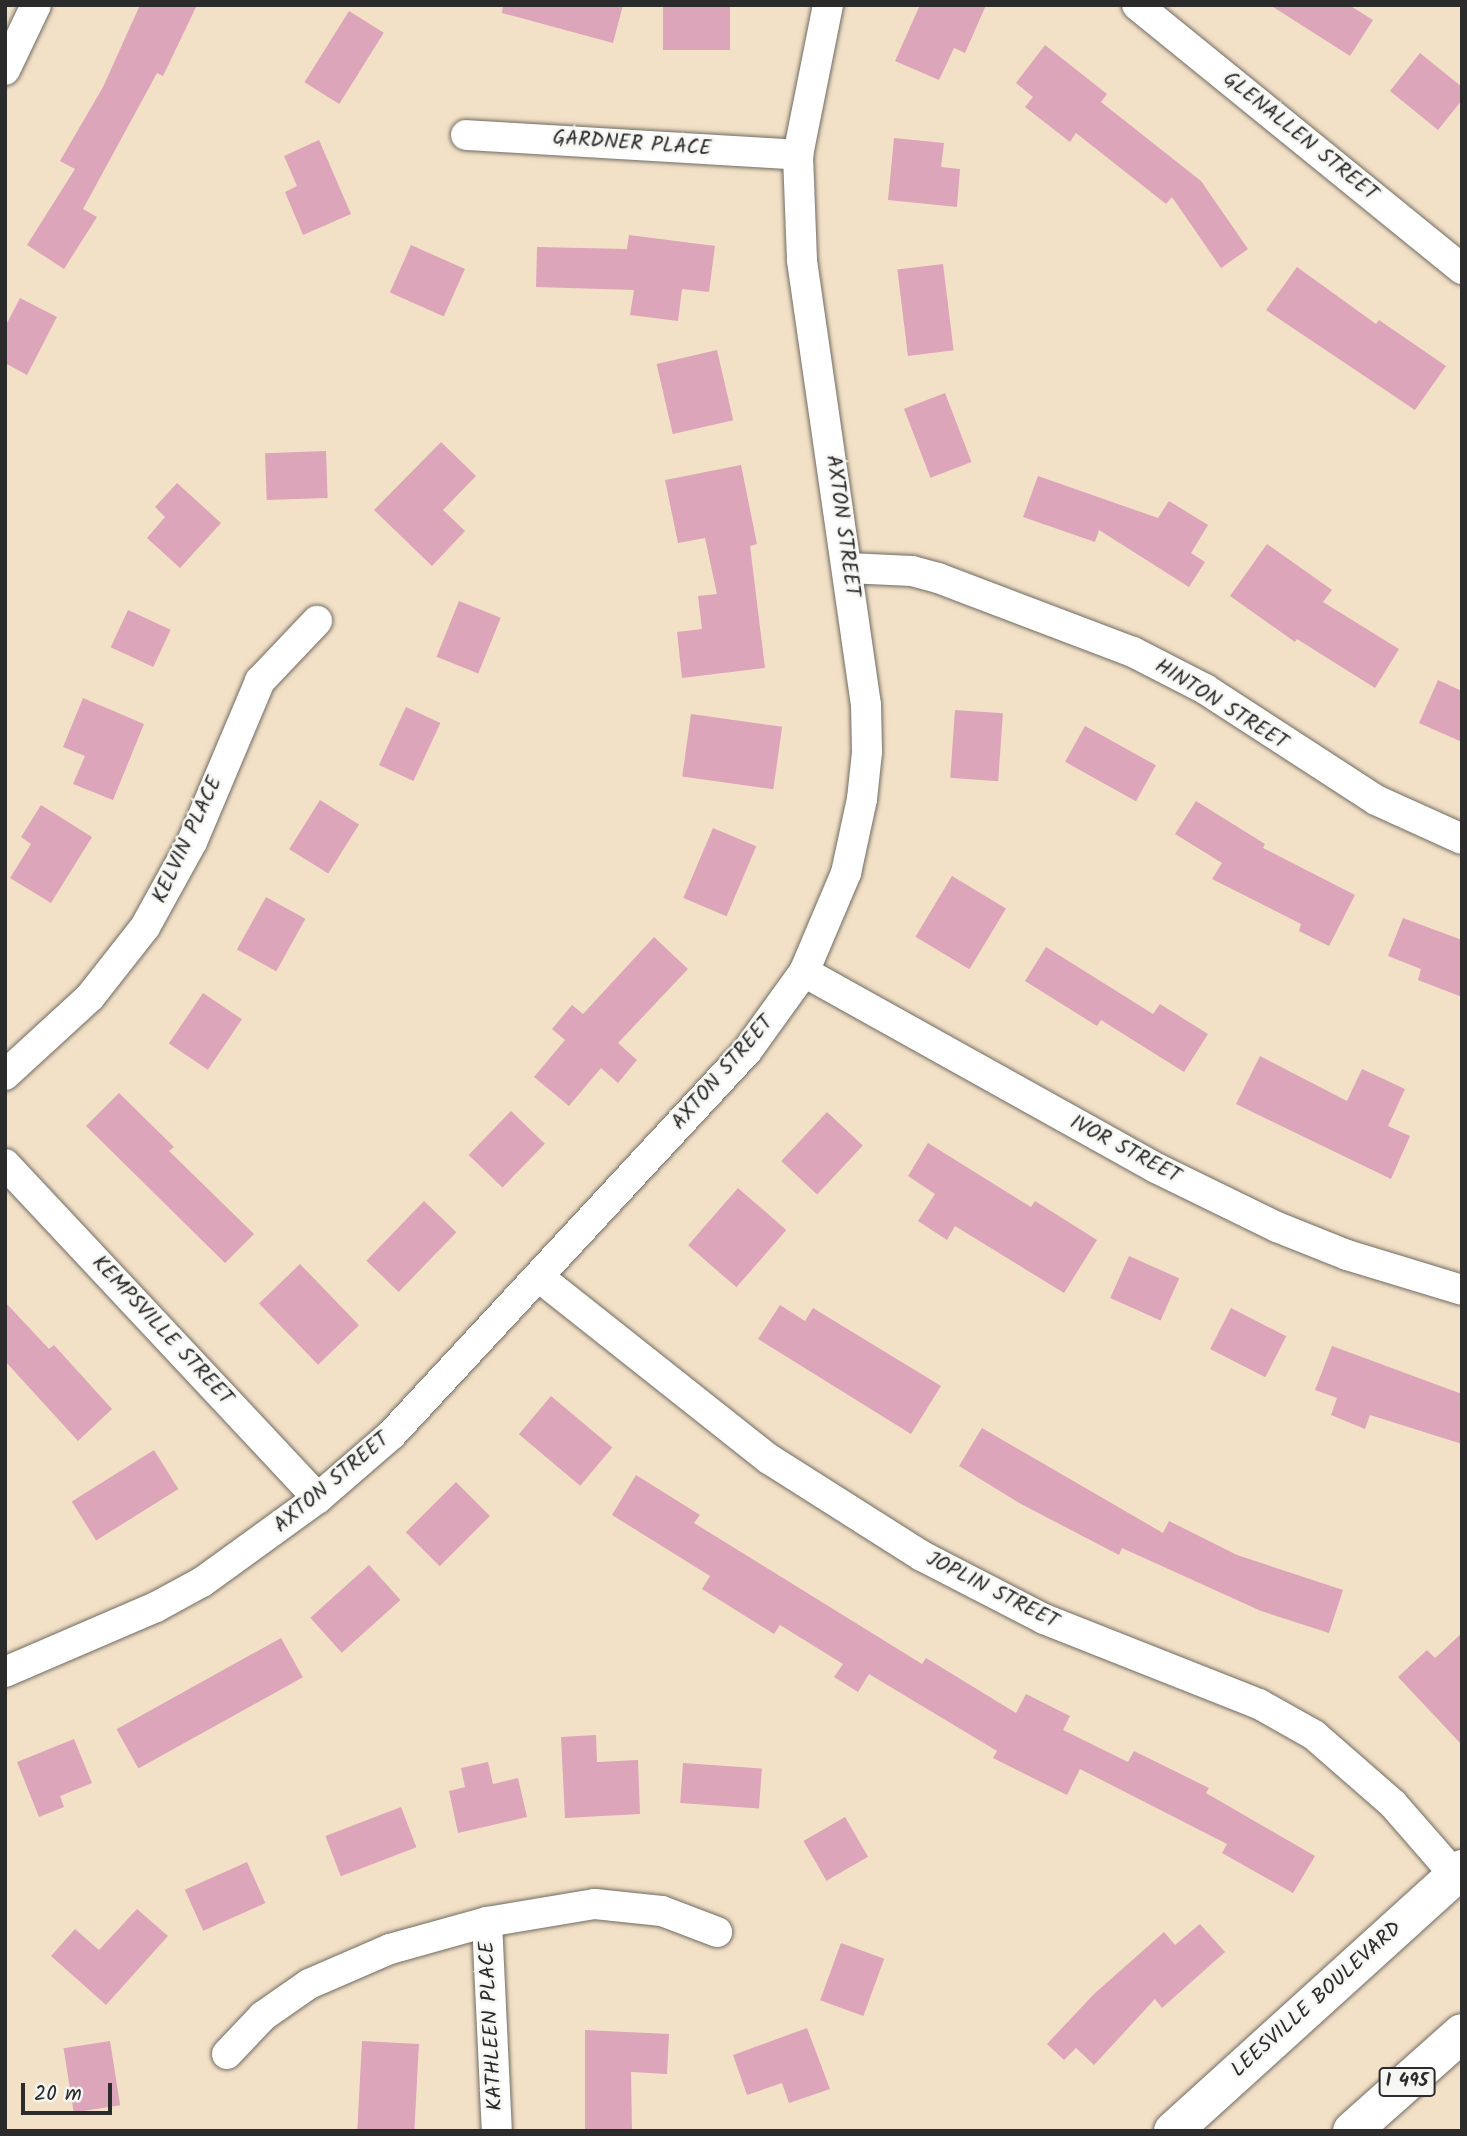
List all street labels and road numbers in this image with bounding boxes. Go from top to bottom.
street label: GLENALLEN STREET [1218,67,1382,207]
street label: GARDNER PLACE [552,126,712,162]
street label: AXTON STREET [820,453,864,599]
street label: HINTON STREET [1150,654,1292,756]
street label: KELVIN PLACE [148,773,228,907]
street label: AXTON STREET [667,1011,779,1135]
street label: IVOR STREET [1065,1110,1185,1190]
street label: KEMPSVILLE STREET [86,1251,238,1411]
street label: AXTON STREET [269,1427,395,1539]
street label: JOPLIN STREET [922,1547,1062,1635]
street label: LEESVILLE BOULEVARD [1227,1917,1407,2083]
street label: KATHLEEN PLACE [475,1941,509,2111]
road number: I 495 [1377,2066,1437,2098]

